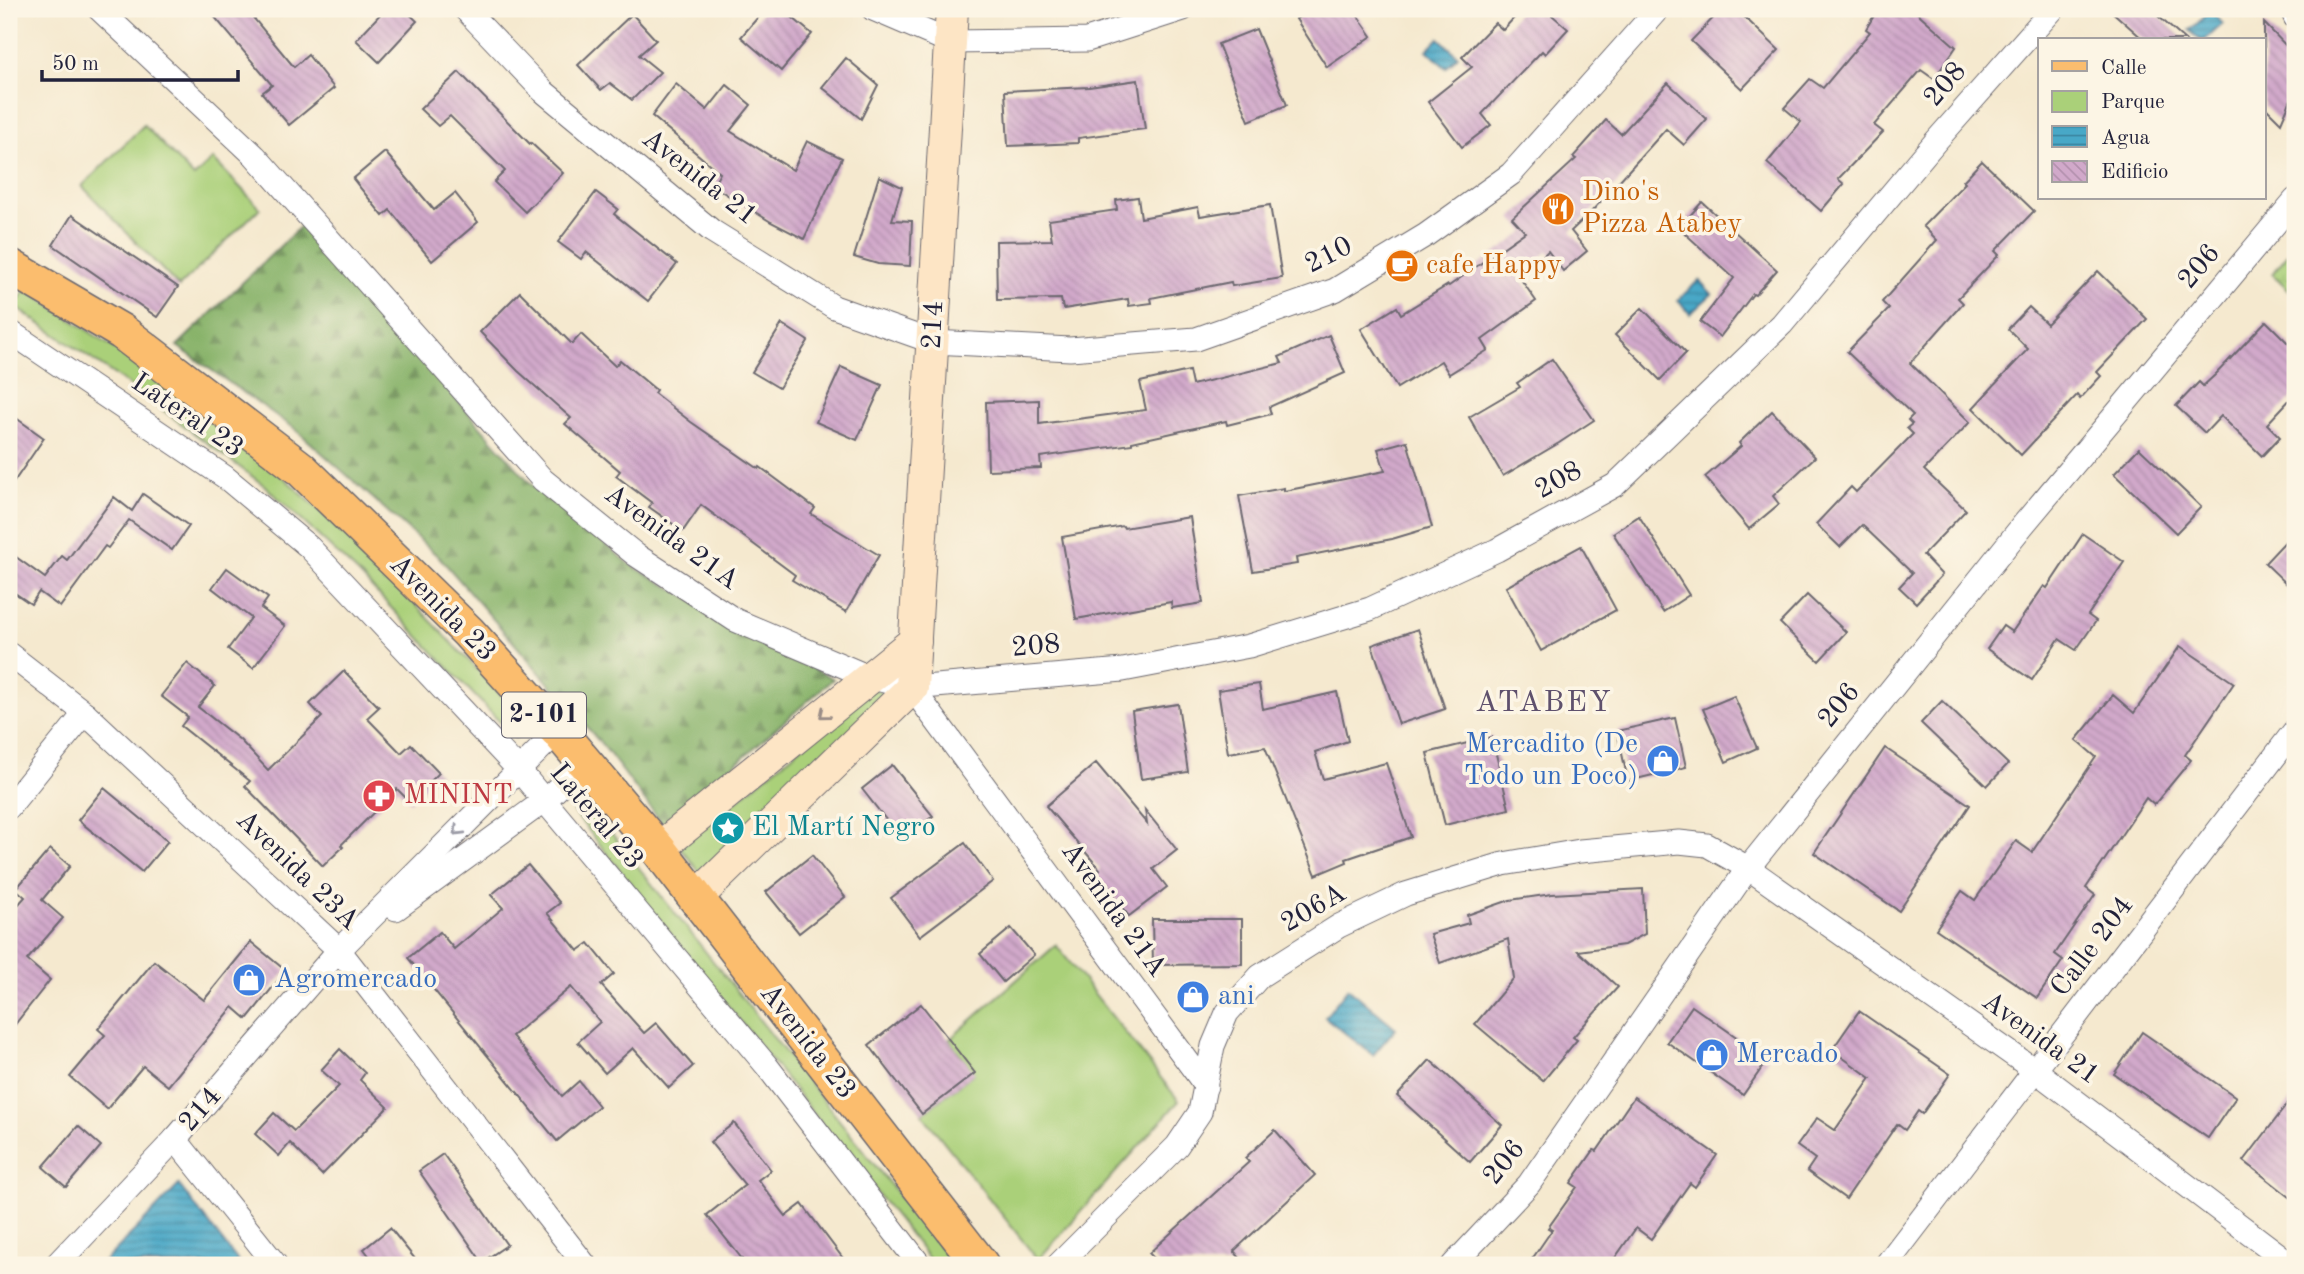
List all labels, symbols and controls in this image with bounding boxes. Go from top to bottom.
scale bar [42,38,238,82]
legend [2038,38,2266,200]
text: 50 m [52,54,99,75]
street label: 208 [1919,57,1973,113]
text: Calle [2101,58,2146,79]
text: Parque [2101,92,2165,113]
street label: Avenida 21 [636,125,762,231]
text: Agua [2101,128,2150,149]
text: Edificio [2101,162,2169,183]
place label: Dino's Pizza Atabey [1582,179,1742,239]
restaurant icon: Dino's Pizza Atabey [1539,190,1577,228]
street label: 210 [1301,232,1357,280]
street label: 206 [2174,239,2226,295]
cafe icon: cafe Happy [1383,247,1421,285]
place label: cafe Happy [1426,252,1562,280]
street label: 214 [919,300,949,350]
street label: Lateral 23 [126,368,248,464]
street label: 208 [1531,457,1587,505]
street label: Avenida 21A [599,480,743,596]
street label: Avenida 23 [384,551,500,667]
street label: 208 [1011,631,1061,663]
street label: 206 [1814,678,1866,734]
district label: ATABEY [1475,688,1613,718]
road number: 2-101 [502,692,586,737]
one-way arrow [819,706,831,719]
place label: Mercadito (De Todo un Poco) [1464,731,1638,791]
shop icon: Mercadito (De Todo un Poco) [1644,742,1682,780]
street label: Lateral 23 [544,759,648,875]
pharmacy icon: MININT [360,777,398,815]
place label: MININT [404,782,513,810]
street label: Avenida 23A [230,806,364,936]
place icon: El Martí Negro [709,809,747,847]
place label: El Martí Negro [752,814,936,842]
one-way arrow [453,822,466,835]
street label: Avenida 21A [1055,838,1171,982]
street label: 206A [1277,879,1351,939]
street label: Calle 204 [2047,892,2139,1002]
shop icon: Agromercado [230,961,268,999]
place label: Agromercado [274,966,437,994]
shop icon: ani [1174,978,1212,1016]
street label: Avenida 23 [754,979,860,1105]
place label: ani [1218,983,1255,1011]
street label: Avenida 21 [1976,987,2104,1091]
shop icon: Mercado [1693,1036,1731,1074]
place label: Mercado [1736,1041,1838,1069]
street label: 214 [174,1082,228,1138]
street label: 206 [1479,1135,1531,1191]

